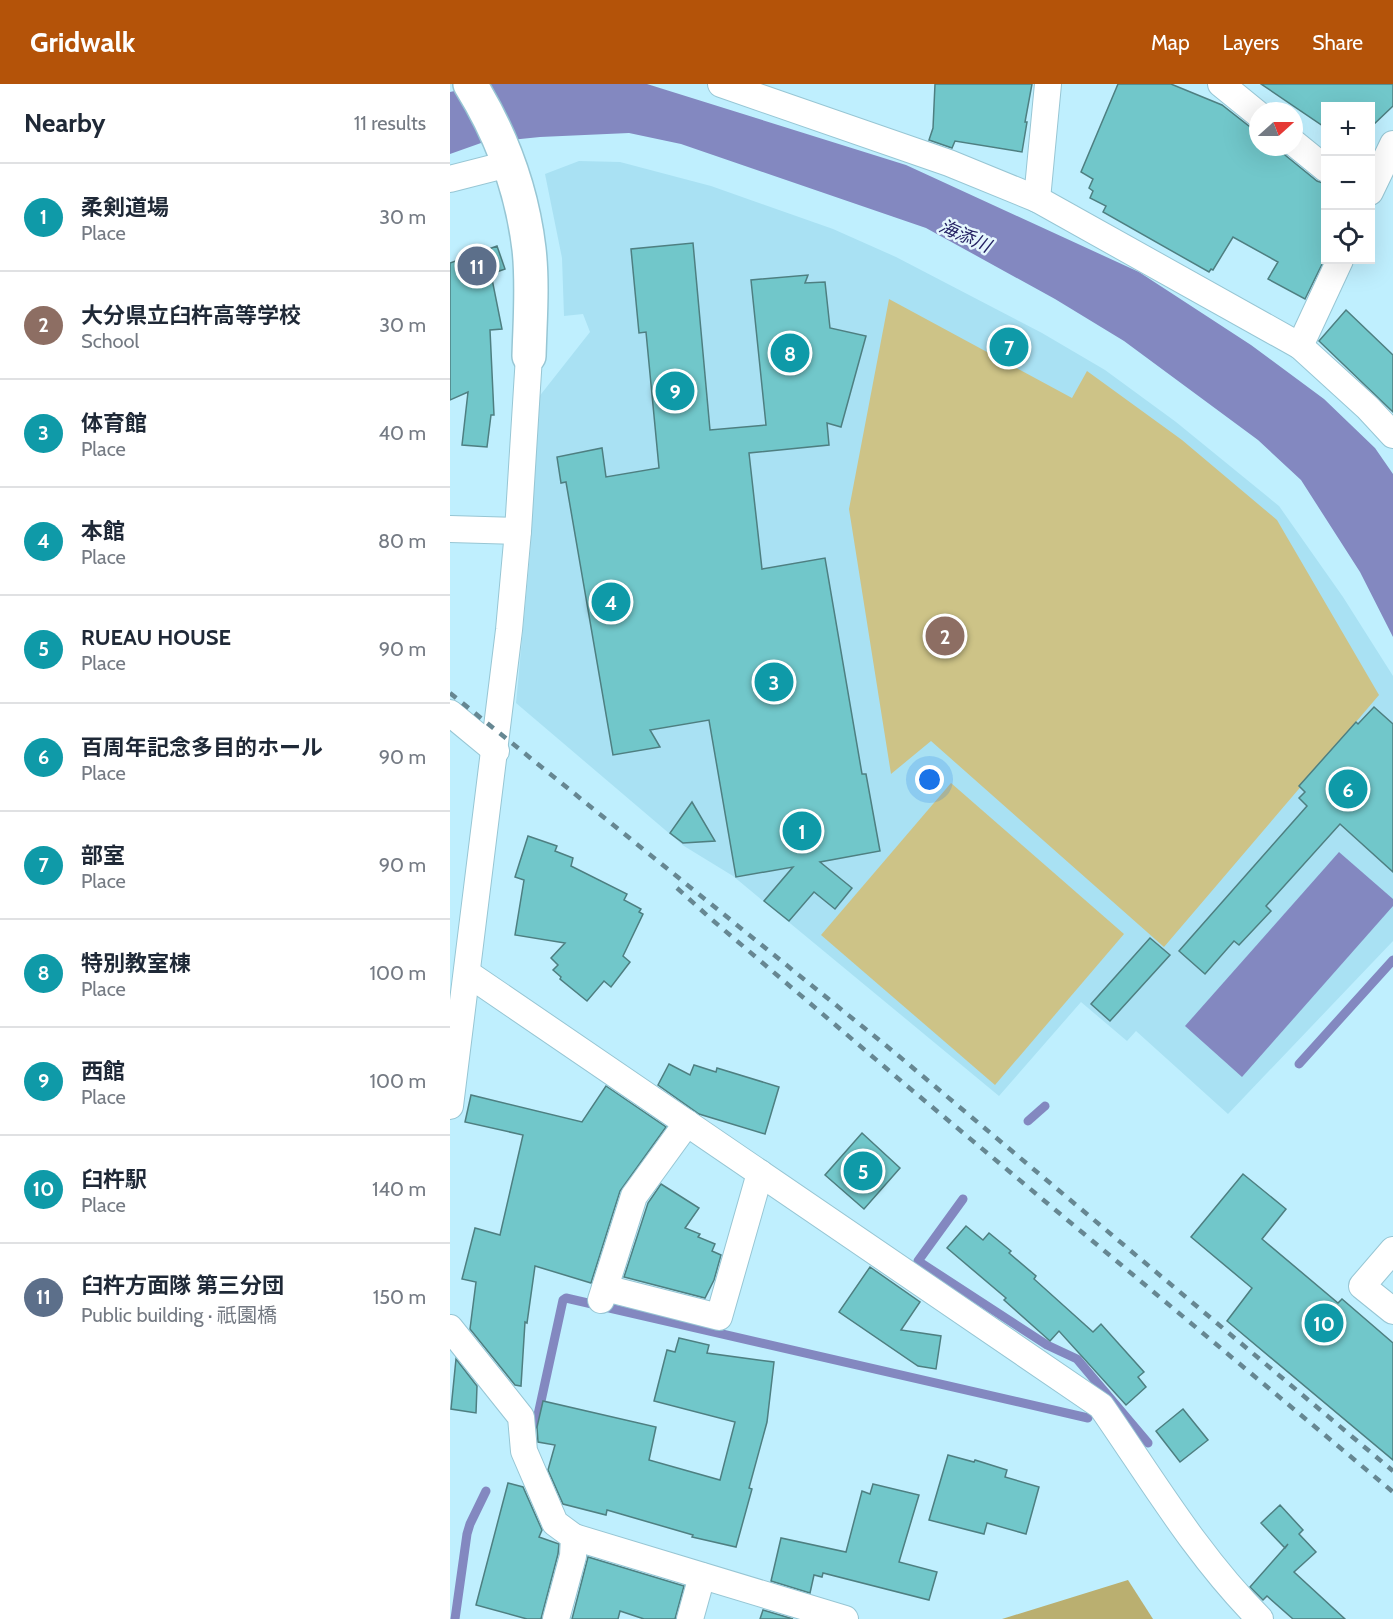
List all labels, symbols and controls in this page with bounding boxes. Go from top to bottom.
text: Gridwalk [30,25,135,59]
text: Map [1151,30,1190,55]
text: Layers [1223,30,1279,55]
text: Share [1312,30,1363,55]
north arrow [1249,102,1303,156]
map controls [1321,102,1375,264]
button: + [1321,102,1375,156]
text: Nearby [24,107,105,139]
text: 11 results [354,111,426,135]
button: − [1321,156,1375,210]
text: 柔剣道場 [81,194,169,221]
text: 1 [40,205,47,229]
text: 30 m [379,205,426,229]
button: locate [1321,210,1375,264]
water label: 海添川 [936,215,996,258]
text: Place [81,221,126,245]
pin: 11 [458,244,496,288]
text: 大分県立臼杵高等学校 [81,302,301,329]
text: 2 [38,313,49,337]
text: 30 m [379,313,426,337]
pin: 7 [990,324,1028,370]
text: School [81,329,139,353]
pin: 8 [770,330,810,376]
pin: 9 [656,368,694,414]
text: 体育館 [81,410,147,437]
text: 3 [38,421,49,445]
text: 40 m [378,421,426,445]
text: Place [81,437,126,461]
text: 本館 [81,518,125,545]
text: 4 [37,529,50,553]
text: 80 m [378,529,426,553]
text: Place [81,545,126,569]
pin: 4 [592,580,630,624]
pin: 2 [926,614,964,658]
text: RUEAU HOUSE [81,624,231,651]
text: 5 [38,637,49,661]
text: 90 m [379,637,426,661]
text: Place [81,651,126,675]
pin: 3 [754,660,794,704]
text: 百周年記念多目的ホール [81,734,323,761]
text: 6 [38,745,49,769]
text: 90 m [379,745,426,769]
text: Place [81,761,126,785]
your location [915,765,944,794]
pin: 6 [1328,766,1368,812]
pin: 1 [782,808,822,854]
text: 部室 [81,842,125,869]
text: 7 [38,853,49,877]
text: 90 m [379,853,426,877]
text: Place [81,869,126,893]
text: 特別教室棟 [81,950,191,977]
text: 8 [37,961,50,985]
text: 100 m [370,961,426,985]
text: Place [81,977,126,1001]
text: 西館 [81,1058,125,1085]
text: 9 [38,1069,49,1093]
text: 100 m [370,1069,426,1093]
text: Place [81,1085,126,1109]
pin: 5 [844,1148,882,1194]
text: 臼杵駅 [81,1166,147,1193]
text: 10 [33,1177,54,1201]
text: 140 m [372,1177,426,1201]
text: Place [81,1193,126,1217]
text: 臼杵方面隊 第三分団 [81,1272,284,1299]
text: 11 [36,1285,51,1309]
text: 150 m [373,1285,426,1309]
pin: 10 [1304,1300,1344,1346]
text: Public building · 祇園橋 [81,1303,277,1327]

